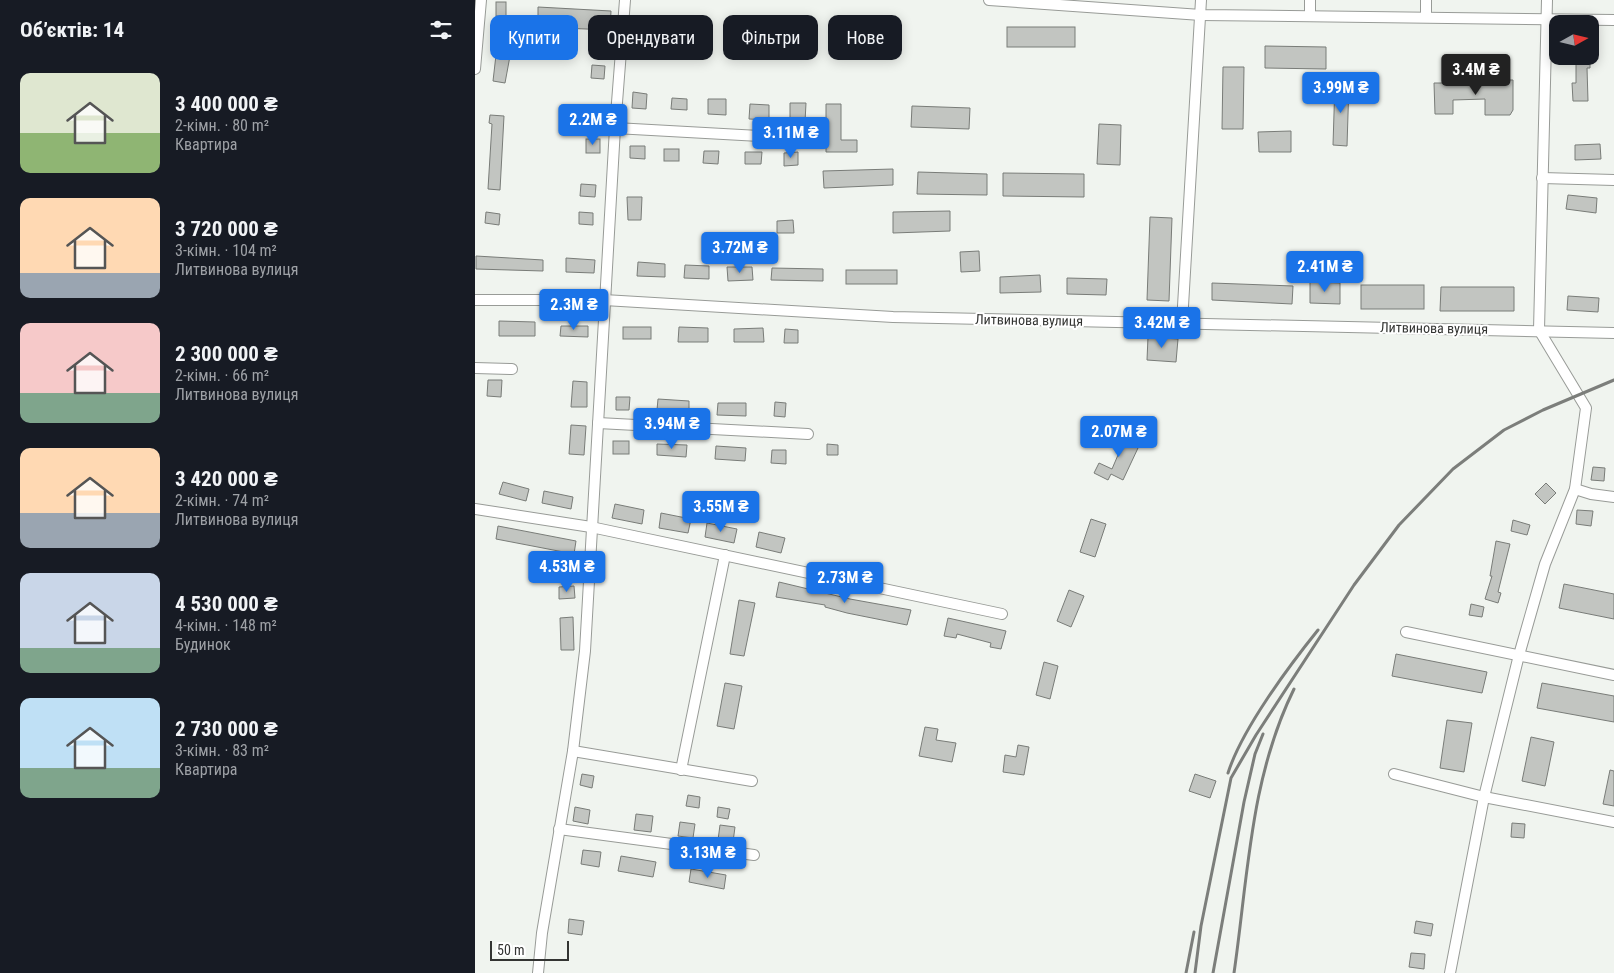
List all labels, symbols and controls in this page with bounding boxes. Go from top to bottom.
chip: Купити [490,15,578,60]
chip: Орендувати [588,15,713,60]
chip: Фільтри [723,15,818,60]
chip: Нове [828,15,902,60]
north arrow [1549,15,1599,65]
map controls [1549,15,1599,65]
icon: filters [427,16,455,44]
text: Об’єктів: 14 [20,18,124,42]
pin: 3.4M ₴ [1435,54,1517,96]
text: 3.4M ₴ [1452,60,1500,79]
pin: 3.99M ₴ [1295,72,1387,114]
text: 3.99M ₴ [1313,78,1369,97]
text: 3 400 000 ₴ [175,92,278,116]
icon: home [60,93,120,153]
pin: 2.2M ₴ [552,104,634,146]
text: 2.2M ₴ [569,110,617,129]
text: 2-кімн. · 80 m² [175,116,269,135]
pin: 3.11M ₴ [745,116,837,159]
text: 3.11M ₴ [763,123,819,142]
text: Квартира [175,135,237,154]
text: 3 720 000 ₴ [175,217,278,241]
icon: home [60,218,120,278]
pin: 3.72M ₴ [694,232,786,274]
text: 3.72M ₴ [712,238,768,257]
text: 3-кімн. · 104 m² [175,241,277,260]
pin: 2.41M ₴ [1279,250,1371,293]
text: 2.41M ₴ [1297,257,1353,276]
text: Литвинова вулиця [175,260,298,279]
pin: 2.3M ₴ [533,288,615,331]
text: 2.3M ₴ [550,295,598,314]
pin: 3.42M ₴ [1116,306,1208,349]
street label: Литвинова вулиця [975,311,1083,329]
text: 3.42M ₴ [1134,313,1190,332]
street label: Литвинова вулиця [1380,319,1488,337]
text: 2 300 000 ₴ [175,342,278,366]
icon: home [60,343,120,403]
text: 2-кімн. · 66 m² [175,366,269,385]
text: Литвинова вулиця [175,385,298,404]
pin: 3.94M ₴ [626,408,718,450]
text: 3.94M ₴ [644,414,700,433]
pin: 2.07M ₴ [1073,416,1165,458]
text: 2.07M ₴ [1091,422,1147,441]
text: 3 420 000 ₴ [175,467,278,491]
icon: home [60,468,120,528]
pin: 3.55M ₴ [675,490,767,533]
text: 2-кімн. · 74 m² [175,491,269,510]
text: 3.55M ₴ [693,497,749,516]
text: Литвинова вулиця [175,510,298,529]
pin: 4.53M ₴ [521,550,613,593]
text: 4.53M ₴ [539,557,595,576]
pin: 2.73M ₴ [799,562,891,604]
text: 2.73M ₴ [817,568,873,587]
text: 4 530 000 ₴ [175,592,278,616]
icon: home [60,593,120,653]
text: 4-кімн. · 148 m² [175,616,277,635]
text: Будинок [175,635,231,654]
text: 2 730 000 ₴ [175,717,278,741]
icon: home [60,718,120,778]
text: 3-кімн. · 83 m² [175,741,269,760]
text: Квартира [175,760,237,779]
pin: 3.13M ₴ [662,836,754,879]
text: 3.13M ₴ [680,843,736,862]
scale bar [490,938,569,961]
text: 50 m [497,942,525,958]

